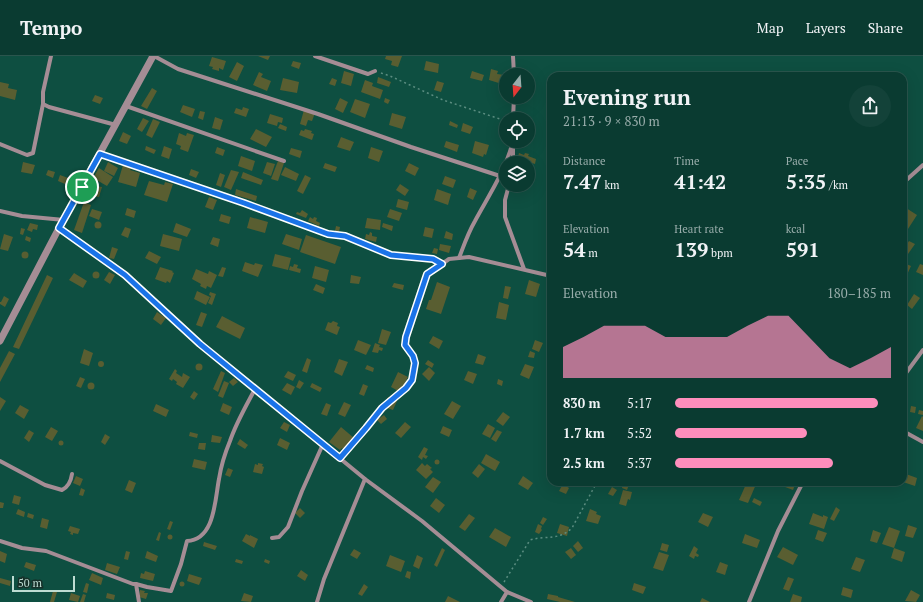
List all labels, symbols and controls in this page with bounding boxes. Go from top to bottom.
text: Tempo [20,15,82,40]
text: Map [757,18,784,37]
text: Layers [806,18,846,37]
text: Share [868,18,903,37]
north arrow [499,68,535,104]
map controls [499,68,535,192]
text: Evening run [563,82,691,111]
button: share [849,85,891,127]
button: locate [499,112,535,148]
text: 21:13 · 9 × 830 m [563,112,660,130]
text: Distance [563,154,606,168]
text: Time [674,154,699,168]
text: Pace [786,154,808,168]
button: layers [499,156,535,192]
text: 7.47 [563,168,602,195]
text: 41:42 [674,168,726,195]
text: 5:35 [786,168,826,195]
pin [65,170,99,204]
icon: arrive [71,176,93,198]
text: km [602,178,620,192]
text: /km [826,178,848,192]
text: Elevation [563,222,609,236]
text: Heart rate [674,222,724,236]
text: kcal [786,222,805,236]
text: 54 [563,236,586,263]
text: 139 [674,236,708,263]
text: 591 [786,236,820,263]
text: m [586,246,598,260]
text: bpm [708,246,733,260]
text: Elevation [563,284,618,302]
text: 180–185 m [827,284,891,302]
text: 830 m [563,394,601,412]
text: 5:17 [627,394,652,412]
text: 1.7 km [563,424,605,442]
text: 5:52 [627,424,652,442]
text: 2.5 km [563,454,605,472]
text: 5:37 [627,454,652,472]
scale bar [12,574,75,593]
text: 50 m [18,576,42,590]

